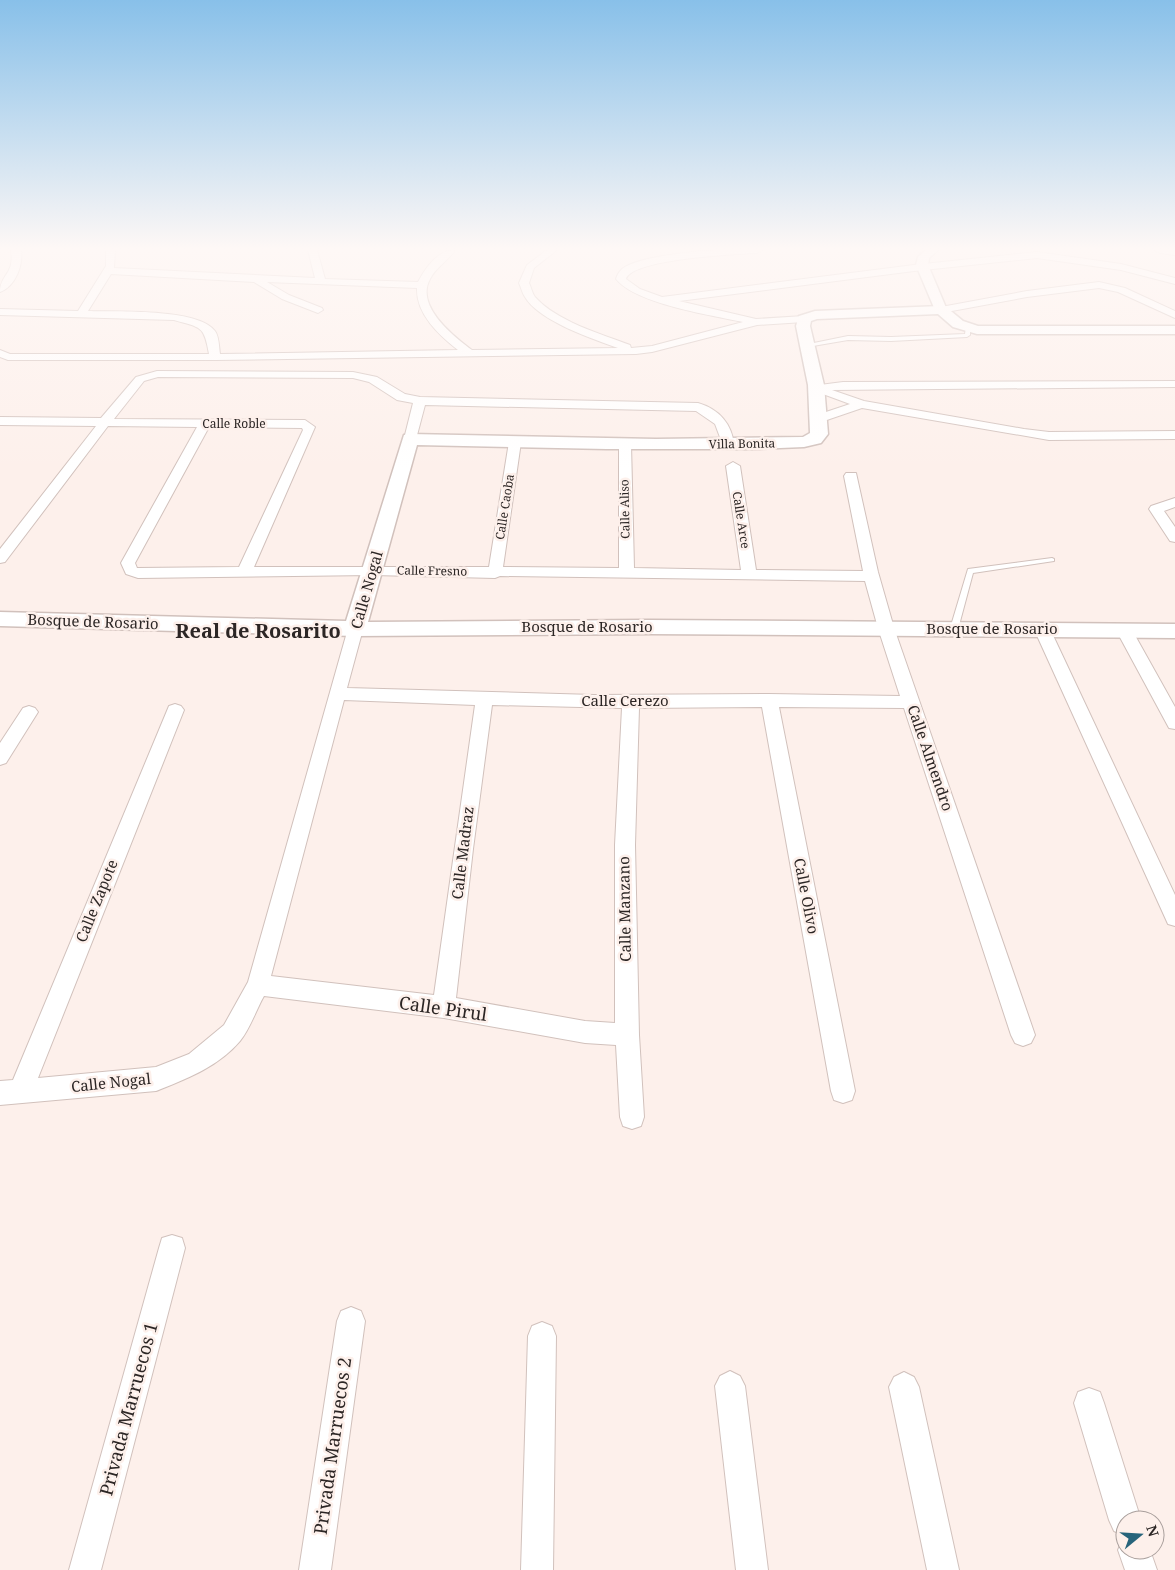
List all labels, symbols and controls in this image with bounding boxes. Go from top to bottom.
street label: Calle Roble [202,415,266,432]
street label: Villa Bonita [709,434,776,453]
street label: Calle Caoba [491,473,518,541]
street label: Calle Aliso [615,479,634,539]
street label: Calle Arce [729,490,754,550]
street label: Calle Nogal [345,548,387,631]
street label: Calle Fresno [397,561,467,580]
street label: Bosque de Rosario [27,609,159,633]
street label: Bosque de Rosario [521,616,653,636]
district label: Real de Rosarito [175,617,341,644]
street label: Bosque de Rosario [926,618,1058,638]
street label: Calle Cerezo [581,690,669,710]
street label: Calle Almendro [903,702,958,813]
street label: Calle Madraz [446,805,478,900]
street label: Calle Zapote [70,856,122,945]
street label: Calle Manzano [613,856,635,962]
street label: Calle Olivo [790,856,824,935]
street label: Calle Pirul [398,990,489,1026]
street label: Calle Nogal [70,1068,152,1096]
street label: Privada Marruecos 1 [93,1319,163,1498]
street label: Privada Marruecos 2 [308,1356,356,1536]
north arrow [1115,1510,1165,1560]
text: N [1142,1523,1164,1539]

